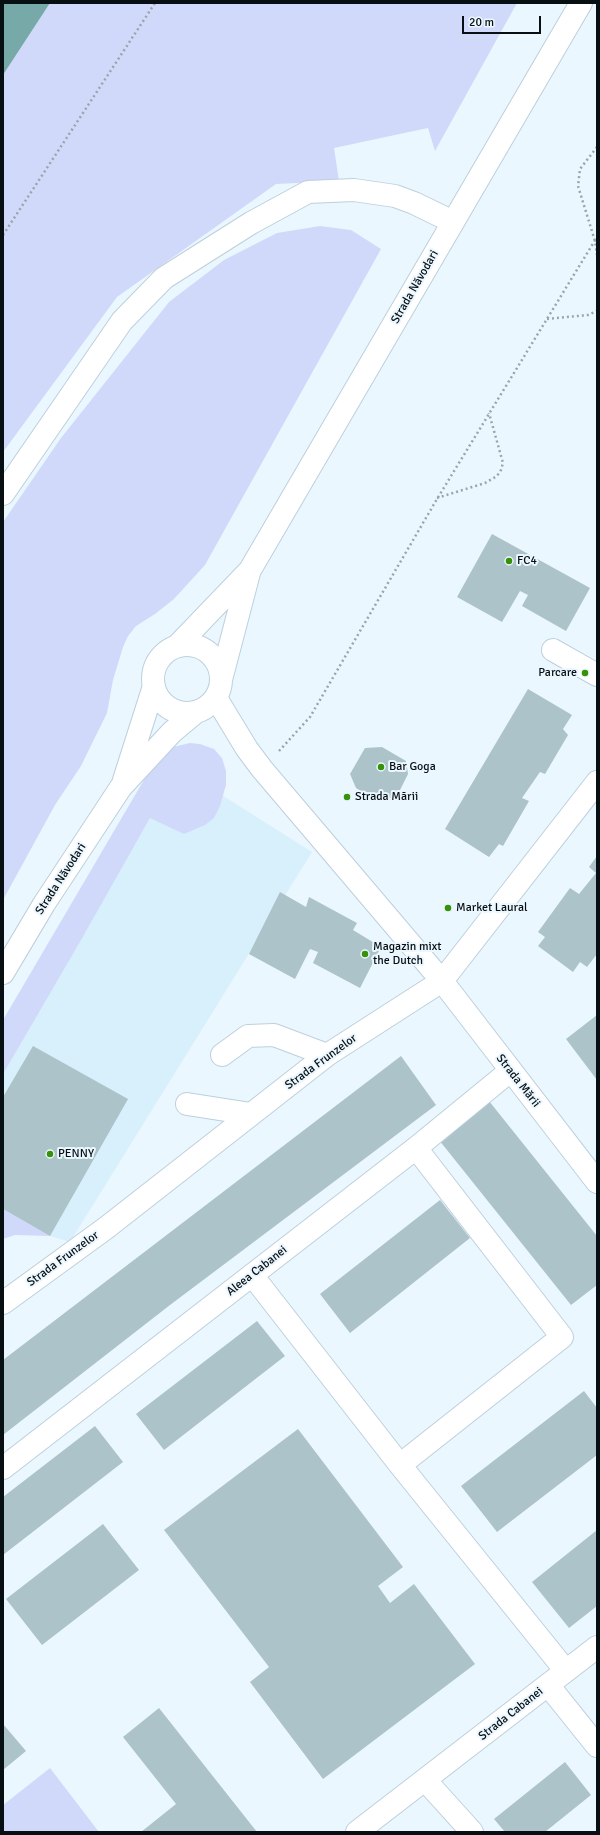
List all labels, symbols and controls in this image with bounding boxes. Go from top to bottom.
scale bar [464,8,543,34]
text: 20 m [469,15,494,30]
street label: Strada Năvodari [388,248,442,326]
place label: FC4 [517,554,537,568]
marker: FC4 [504,556,514,566]
place label: Parcare [538,666,577,680]
marker: Parcare [580,668,590,678]
place label: Bar Goga [389,760,436,774]
marker: Bar Goga [376,762,386,772]
place label: Strada Mării [355,790,418,804]
marker: Strada Mării [342,792,352,802]
street label: Strada Năvodari [33,841,89,917]
place label: Market Laural [456,901,528,915]
marker: Market Laural [443,903,453,913]
place label: Magazin mixt the Dutch [373,940,441,968]
marker: Magazin mixt the Dutch [360,949,370,959]
street label: Strada Frunzelor [282,1031,360,1093]
street label: Strada Mării [493,1052,543,1110]
place label: PENNY [58,1147,94,1161]
marker: PENNY [45,1149,55,1159]
street label: Strada Frunzelor [24,1228,102,1290]
street label: Aleea Cabanei [224,1243,290,1299]
street label: Strada Cabanei [476,1684,546,1744]

